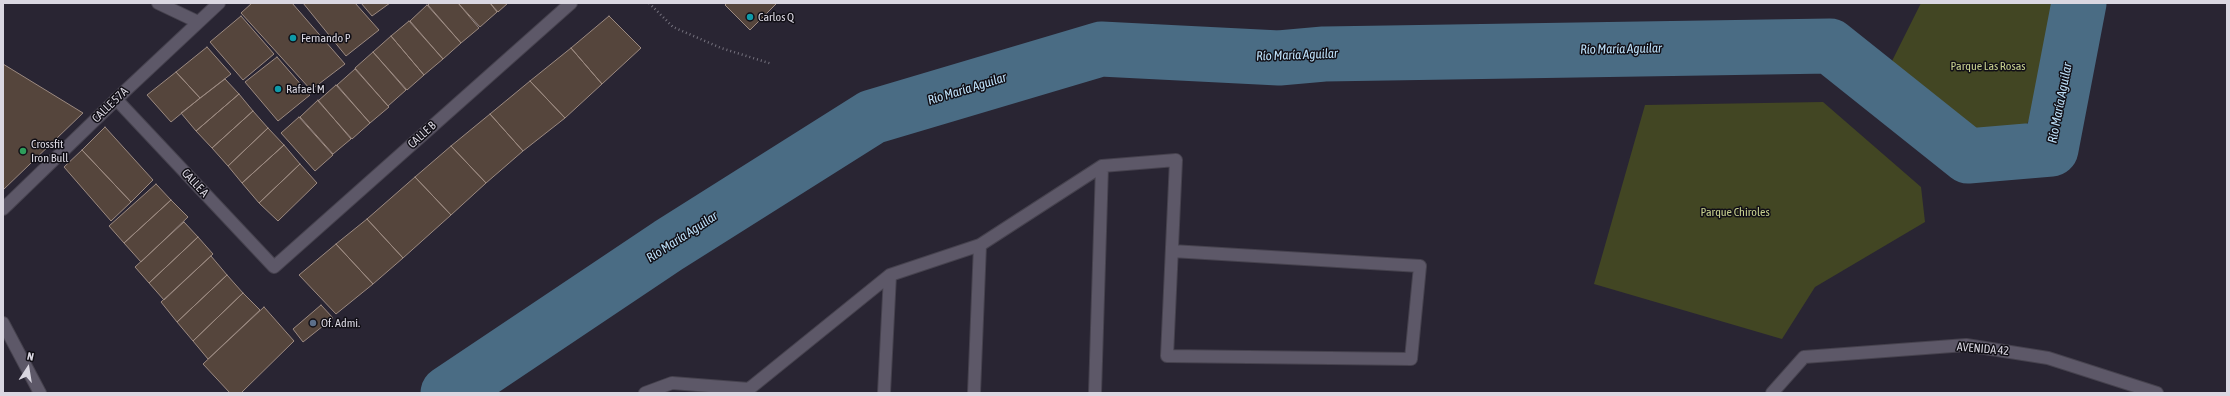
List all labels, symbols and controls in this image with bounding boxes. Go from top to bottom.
place label: Carlos Q [758,10,794,24]
marker: Carlos Q [745,12,755,22]
place label: Fernando P [301,31,351,45]
marker: Fernando P [288,33,298,43]
water label: Río María Aguilar [1580,40,1662,58]
water label: Río María Aguilar [1256,46,1338,64]
park label: Parque Las Rosas [1950,59,2026,73]
water label: Río María Aguilar [2045,61,2075,145]
water label: Río María Aguilar [926,70,1008,108]
place label: Rafael M [286,82,325,96]
street label: CALLE 57A [89,84,131,126]
marker: Rafael M [273,84,283,94]
street label: CALLE B [405,119,439,151]
place label: Crossfit Iron Bull [31,137,69,165]
marker: Crossfit Iron Bull [18,146,28,156]
street label: CALLE A [178,166,212,200]
park label: Parque Chiroles [1700,205,1770,219]
water label: Río María Aguilar [644,208,720,266]
place label: Of. Admi. [321,316,360,330]
marker: Of. Admi. [308,318,318,328]
street label: AVENIDA 42 [1956,340,2010,358]
north arrow [8,348,48,388]
text: N [26,350,35,363]

